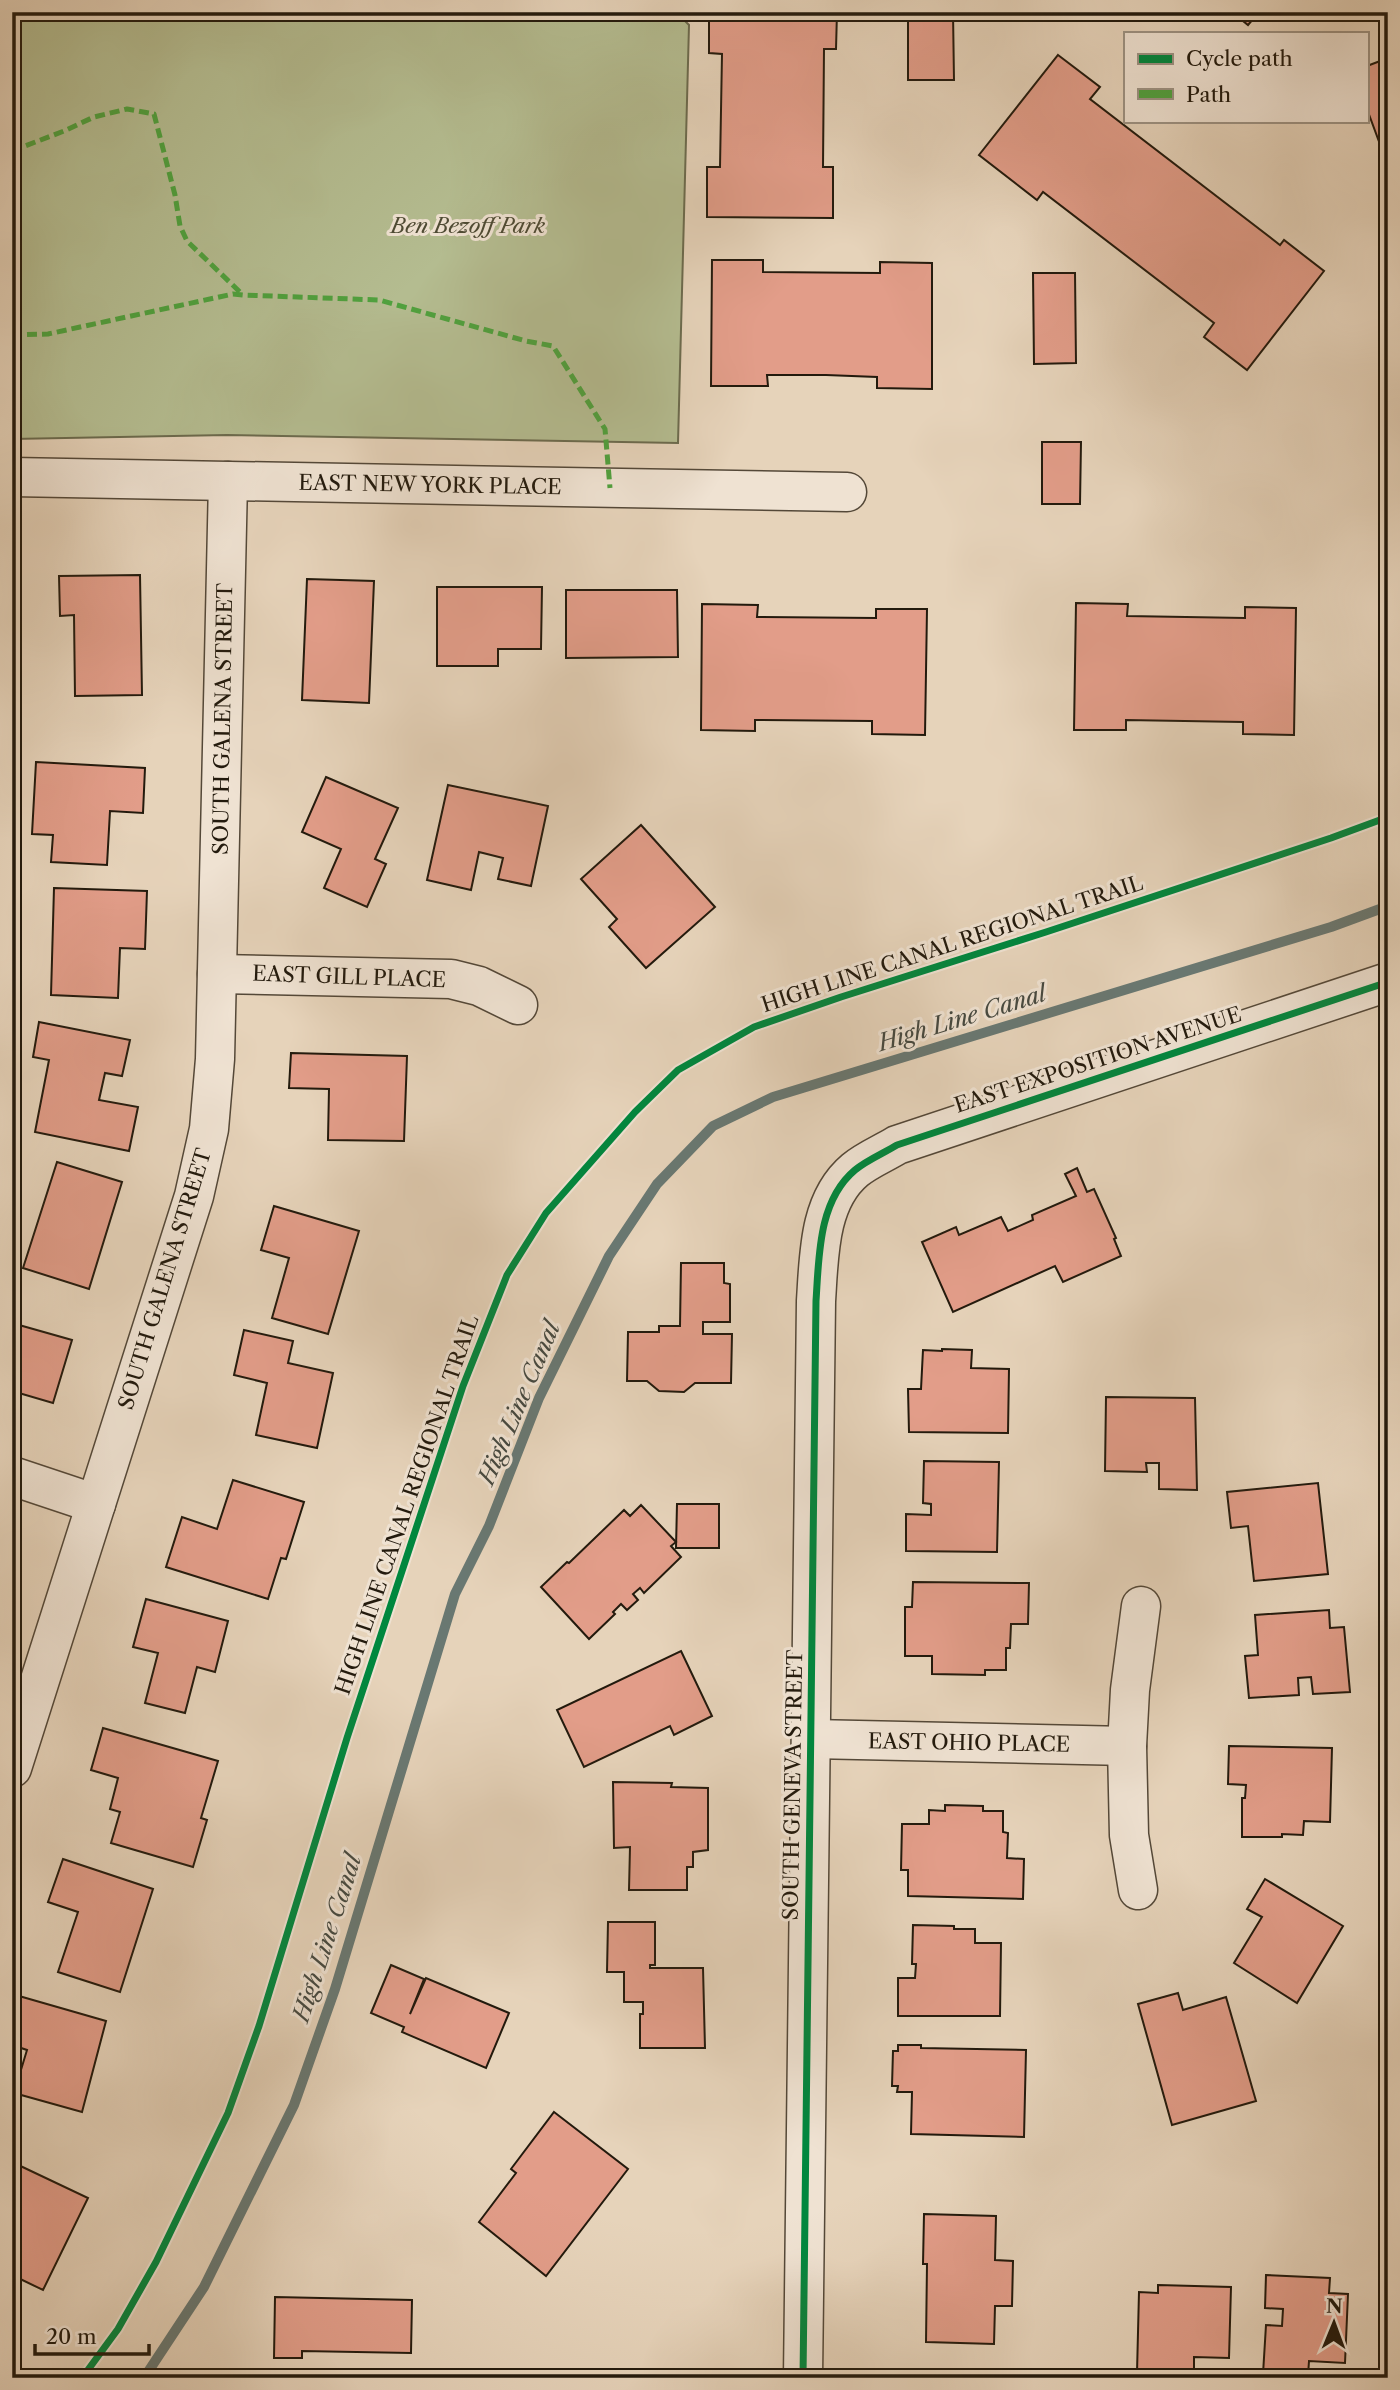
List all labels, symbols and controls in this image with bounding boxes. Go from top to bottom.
legend [1124,32,1368,122]
text: Cycle path [1186,46,1293,71]
text: Path [1186,82,1231,107]
park label: Ben Bezoff Park [389,213,545,238]
street label: EAST NEW YORK PLACE [298,470,562,499]
street label: SOUTH GALENA STREET [208,583,237,855]
street label: HIGH LINE CANAL REGIONAL TRAIL [758,870,1146,1017]
street label: EAST GILL PLACE [252,961,446,992]
water label: High Line Canal [872,978,1052,1058]
street label: EAST EXPOSITION AVENUE [951,1001,1245,1118]
street label: SOUTH GALENA STREET [113,1145,216,1412]
street label: HIGH LINE CANAL REGIONAL TRAIL [330,1312,483,1698]
water label: High Line Canal [471,1315,567,1491]
street label: SOUTH GENEVA STREET [778,1649,807,1921]
street label: EAST OHIO PLACE [868,1728,1070,1757]
water label: High Line Canal [286,1848,368,2027]
north arrow [1298,2288,1368,2358]
text: N [1326,2295,1343,2318]
scale bar [35,2313,149,2357]
text: 20 m [46,2324,97,2349]

